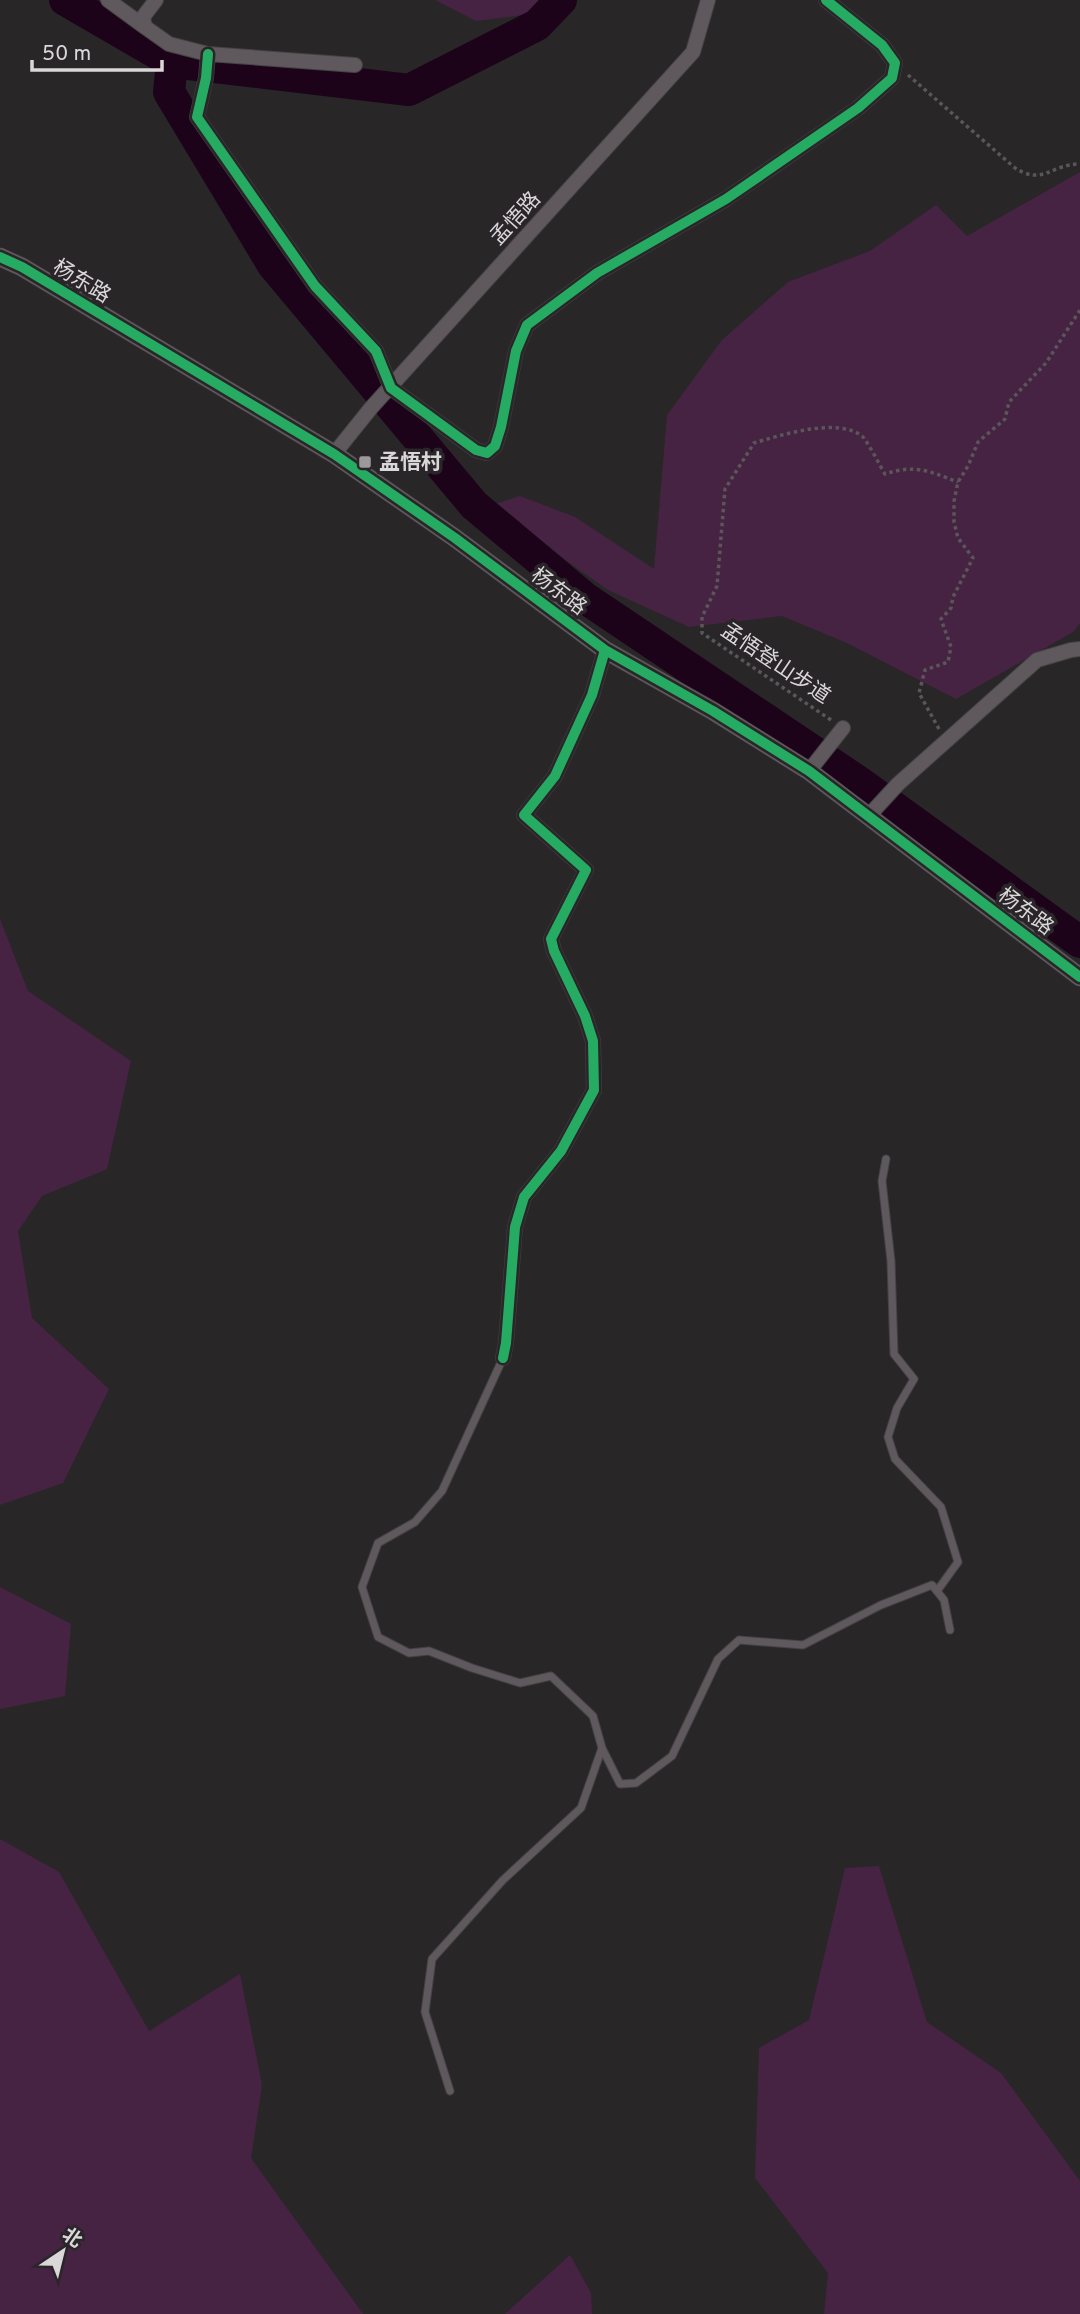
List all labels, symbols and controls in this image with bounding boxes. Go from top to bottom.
scale bar [32,28,161,72]
text: 50 m [42,41,91,68]
street label: 孟悟路 [485,187,547,251]
street label: 杨东路 [47,254,115,310]
place label: 孟悟村 [379,450,442,477]
marker: 孟悟村 [357,454,373,470]
street label: 杨东路 [525,562,591,622]
street label: 孟悟登山步道 [715,618,835,711]
street label: 杨东路 [992,882,1058,942]
north arrow [28,2216,98,2286]
text: 北 [57,2223,86,2254]

